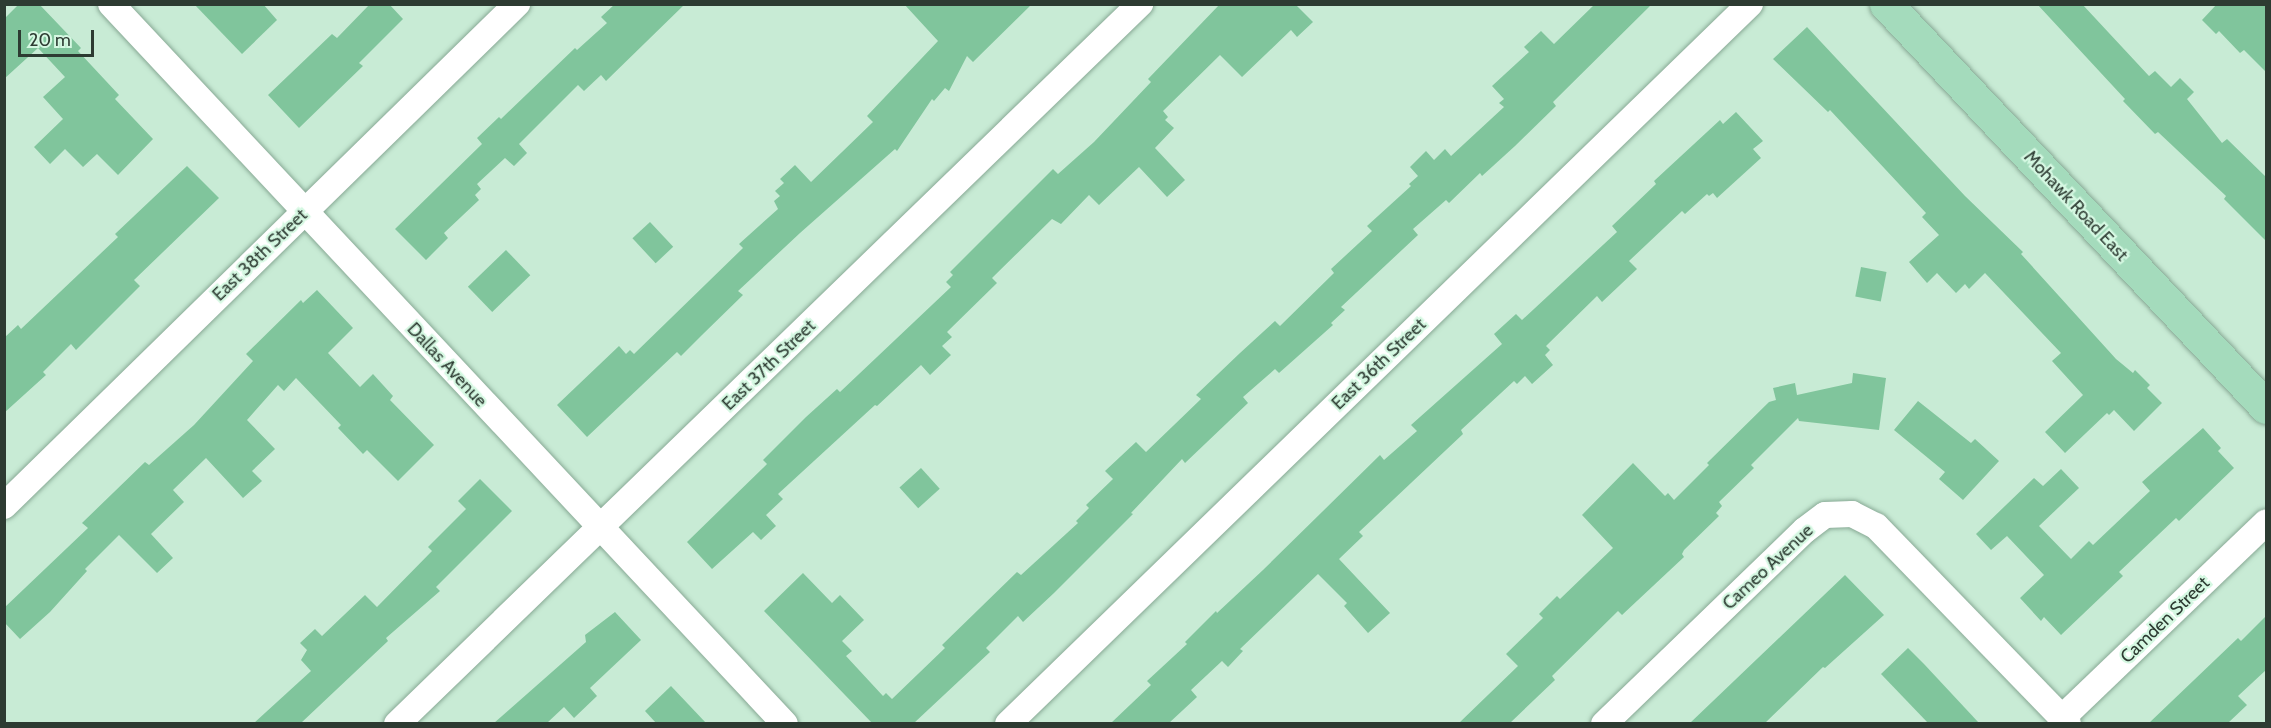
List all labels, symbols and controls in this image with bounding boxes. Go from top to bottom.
scale bar [21,18,98,56]
text: 20 m [29,29,71,51]
street label: Mohawk Road East [2019,146,2133,266]
street label: East 38th Street [208,205,312,305]
street label: East 36th Street [1328,314,1430,414]
street label: East 37th Street [718,315,820,415]
street label: Dallas Avenue [403,318,491,412]
street label: Cameo Avenue [1718,520,1818,614]
street label: Camden Street [2116,572,2214,668]

